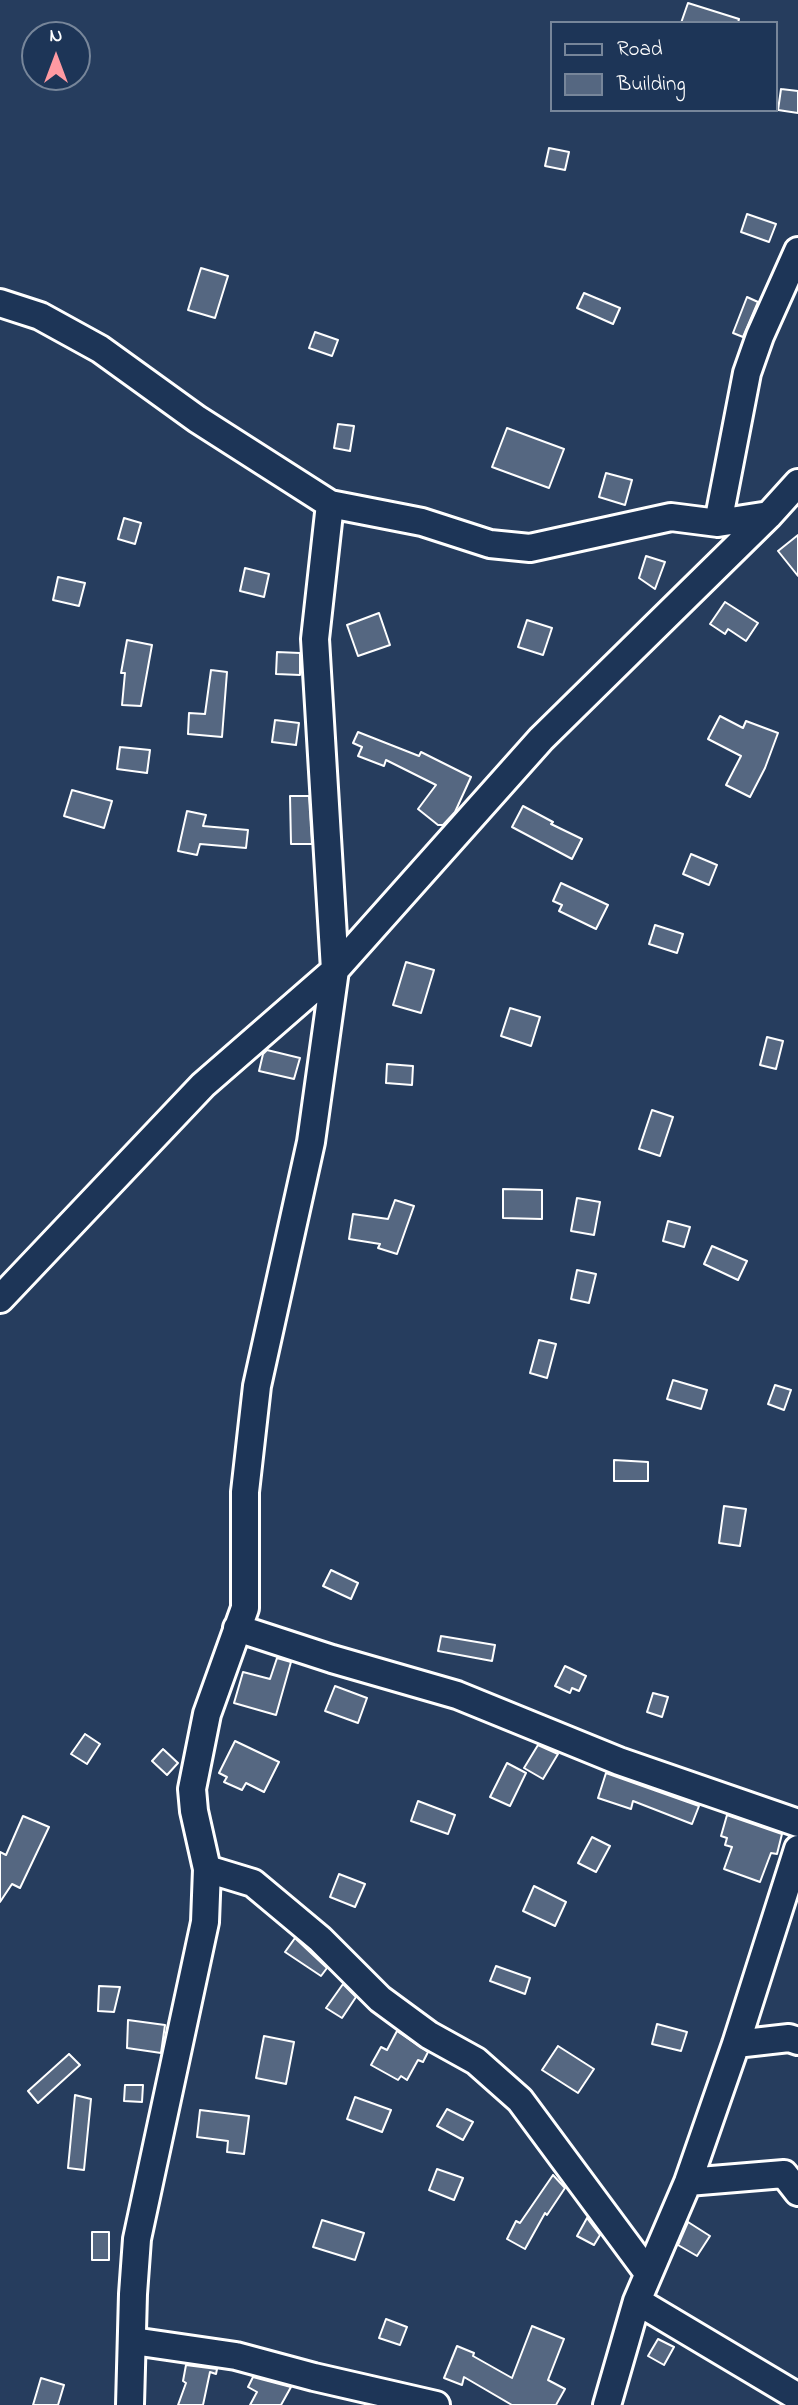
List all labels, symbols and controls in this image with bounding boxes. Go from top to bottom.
north arrow [21,21,91,91]
legend [550,21,777,112]
text: N [50,23,62,50]
text: Road [617,35,663,65]
text: Building [617,70,686,100]

